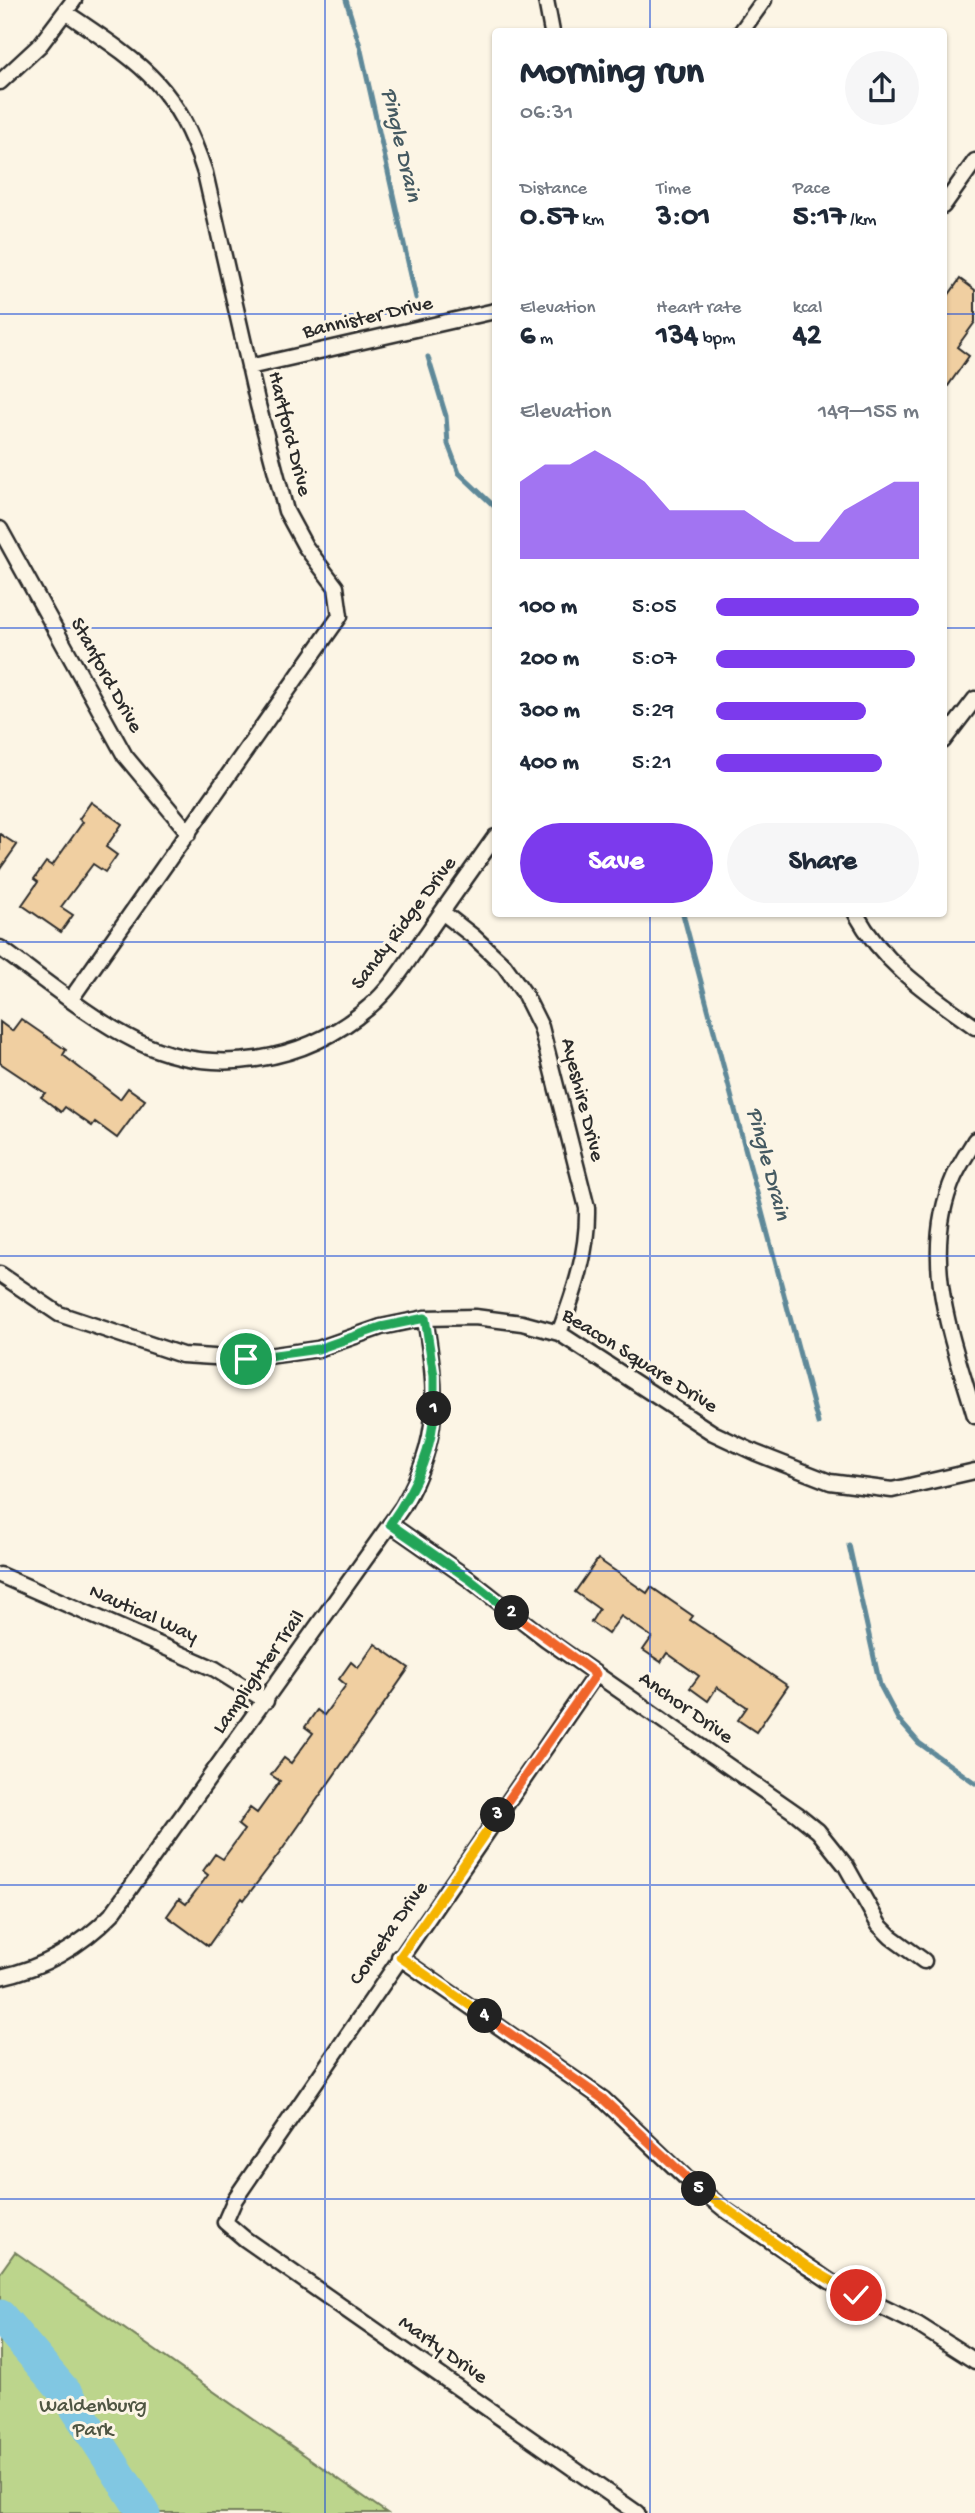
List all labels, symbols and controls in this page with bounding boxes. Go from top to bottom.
button: share [845,51,919,125]
text: Morning run [520,52,704,96]
water label: Pingle Drain [374,86,426,206]
text: 06:31 [520,100,573,127]
text: Distance [520,178,587,201]
text: Time [656,178,691,201]
text: Pace [793,178,830,201]
text: 0.57 [520,201,578,236]
text: 3:01 [656,201,710,236]
text: 5:17 [793,201,846,236]
text: km [578,209,604,232]
text: /km [846,209,877,232]
street label: Bannister Drive [300,292,436,346]
text: Elevation [520,297,596,320]
text: Heart rate [656,297,741,320]
text: kcal [793,297,822,320]
text: 6 [520,320,535,355]
text: 134 [656,320,698,355]
text: 42 [793,320,822,355]
text: m [535,328,553,351]
text: bpm [698,328,736,351]
street label: Hartford Drive [260,369,316,500]
text: Elevation [520,399,611,426]
text: 149–155 m [818,399,919,426]
text: 100 m [520,594,577,621]
text: 5:05 [632,594,676,621]
street label: Stanford Drive [63,614,147,739]
text: 200 m [520,646,579,673]
text: 5:07 [632,646,676,673]
text: 300 m [520,698,580,725]
text: 5:29 [632,698,674,725]
text: 400 m [520,750,579,777]
text: 5:21 [632,750,672,777]
button: Save [520,823,713,903]
button: Share [727,823,919,903]
street label: Sandy Ridge Drive [347,852,464,996]
street label: Ayeshire Drive [554,1036,609,1165]
water label: Pingle Drain [739,1105,795,1224]
street label: Beacon Square Drive [556,1303,723,1421]
pin [216,1329,276,1389]
icon: arrive [227,1340,265,1378]
pin: 1 [416,1392,452,1426]
text: 1 [430,1397,437,1420]
street label: Nautical Way [85,1580,201,1650]
pin: 2 [494,1596,530,1630]
text: 2 [507,1601,516,1624]
street label: Lamplighter Trail [208,1606,312,1740]
street label: Anchor Drive [633,1667,738,1751]
pin: 3 [480,1798,516,1832]
text: 3 [493,1803,502,1826]
street label: Conceta Drive [345,1876,436,1991]
pin: 4 [468,1998,503,2034]
text: 4 [480,2004,489,2027]
pin: 5 [682,2172,716,2206]
text: 5 [694,2177,704,2200]
pin [826,2265,886,2325]
icon: check [837,2276,875,2314]
street label: Marty Drive [393,2311,492,2392]
park label: Waldenburg Park [39,2395,147,2444]

